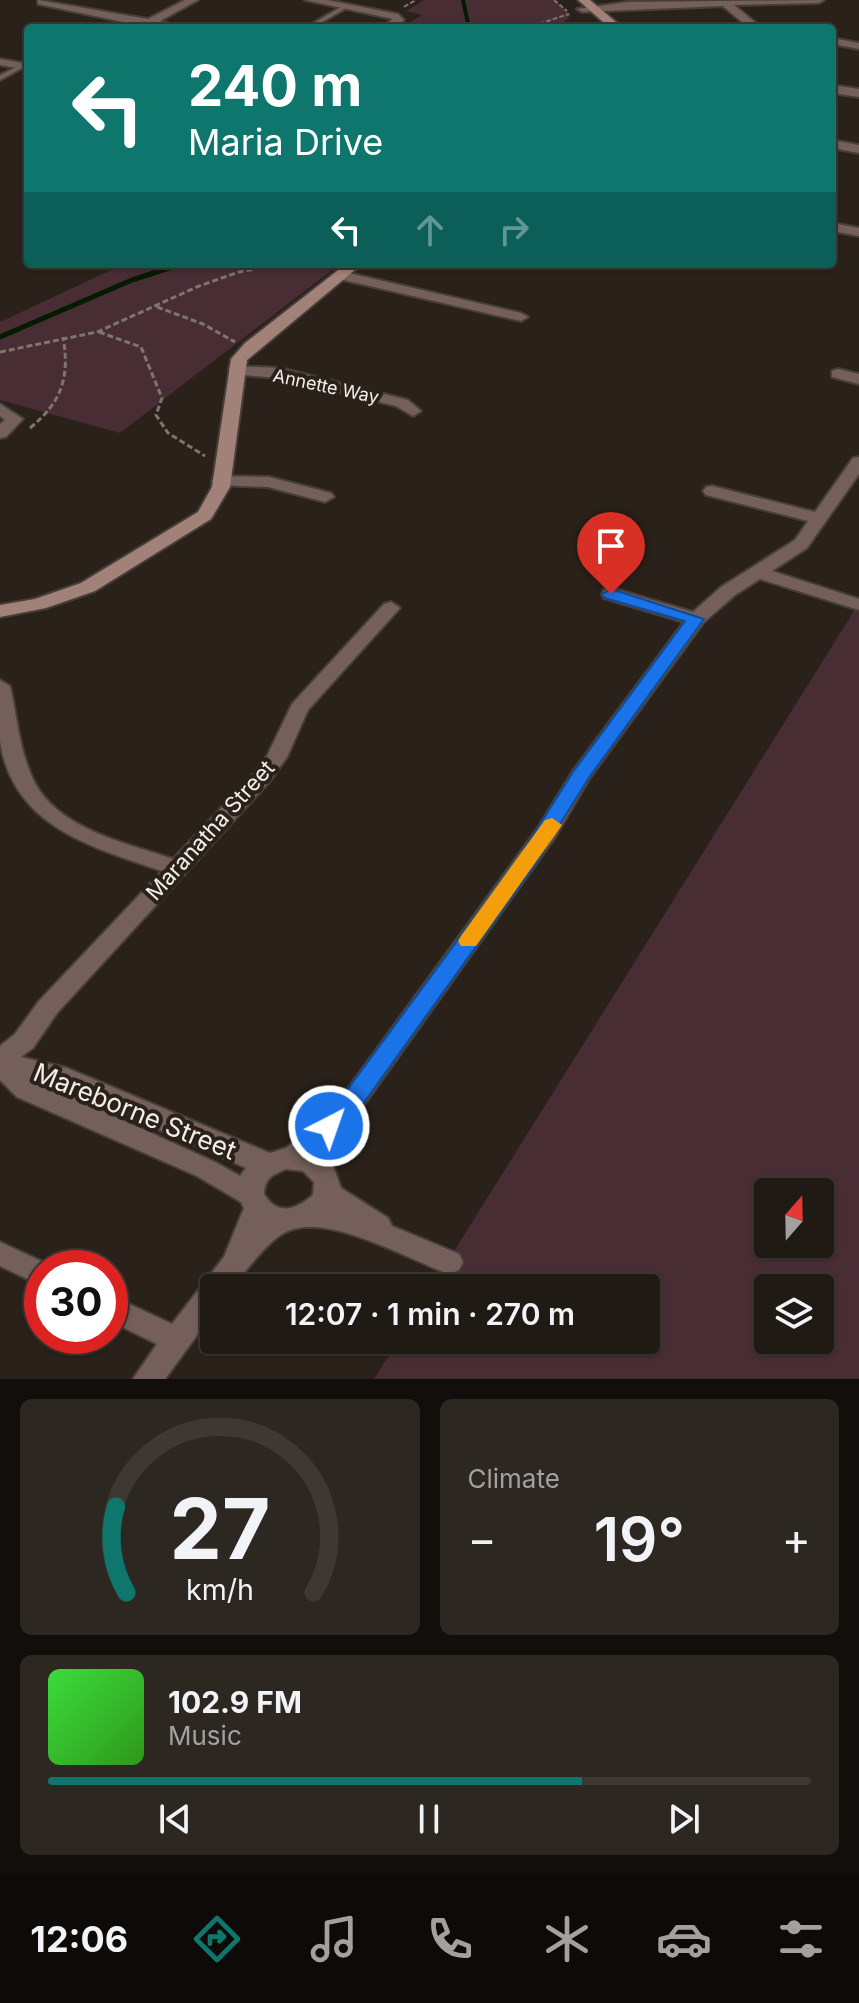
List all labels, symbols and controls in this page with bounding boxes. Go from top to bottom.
text: 240 m [188,52,362,120]
icon: left [56,56,160,160]
text: Maria Drive [188,120,383,164]
icon: left [324,208,368,252]
icon: ahead [408,208,452,252]
icon: right [492,208,536,252]
street label: Annette Way [271,365,381,407]
pin [577,512,645,594]
icon: arrive [589,524,633,568]
street label: Maranatha Street [140,755,280,905]
street label: Mareborne Street [29,1056,241,1166]
position arrow [287,1084,371,1168]
north arrow [754,1178,834,1258]
map controls [754,1178,834,1354]
speed limit sign: 30 [24,1250,128,1354]
button: layers [754,1274,834,1354]
text: 12:07 · 1 min · 270 m [285,1296,575,1332]
text: Climate [468,1463,560,1494]
text: 27 [169,1478,270,1579]
text: 19° [594,1503,685,1575]
text: − [468,1512,497,1566]
text: + [782,1512,811,1566]
text: km/h [186,1572,254,1607]
text: 102.9 FM [168,1684,302,1720]
text: Music [168,1720,242,1751]
icon: previous [153,1797,197,1841]
icon: pause [407,1797,451,1841]
icon: next [662,1797,706,1841]
icon: directions [189,1911,245,1967]
icon: music [306,1911,362,1967]
icon: phone [422,1911,478,1967]
icon: climate [539,1911,595,1967]
icon: car [656,1911,712,1967]
icon: filters [773,1911,829,1967]
text: 12:06 [30,1917,128,1961]

